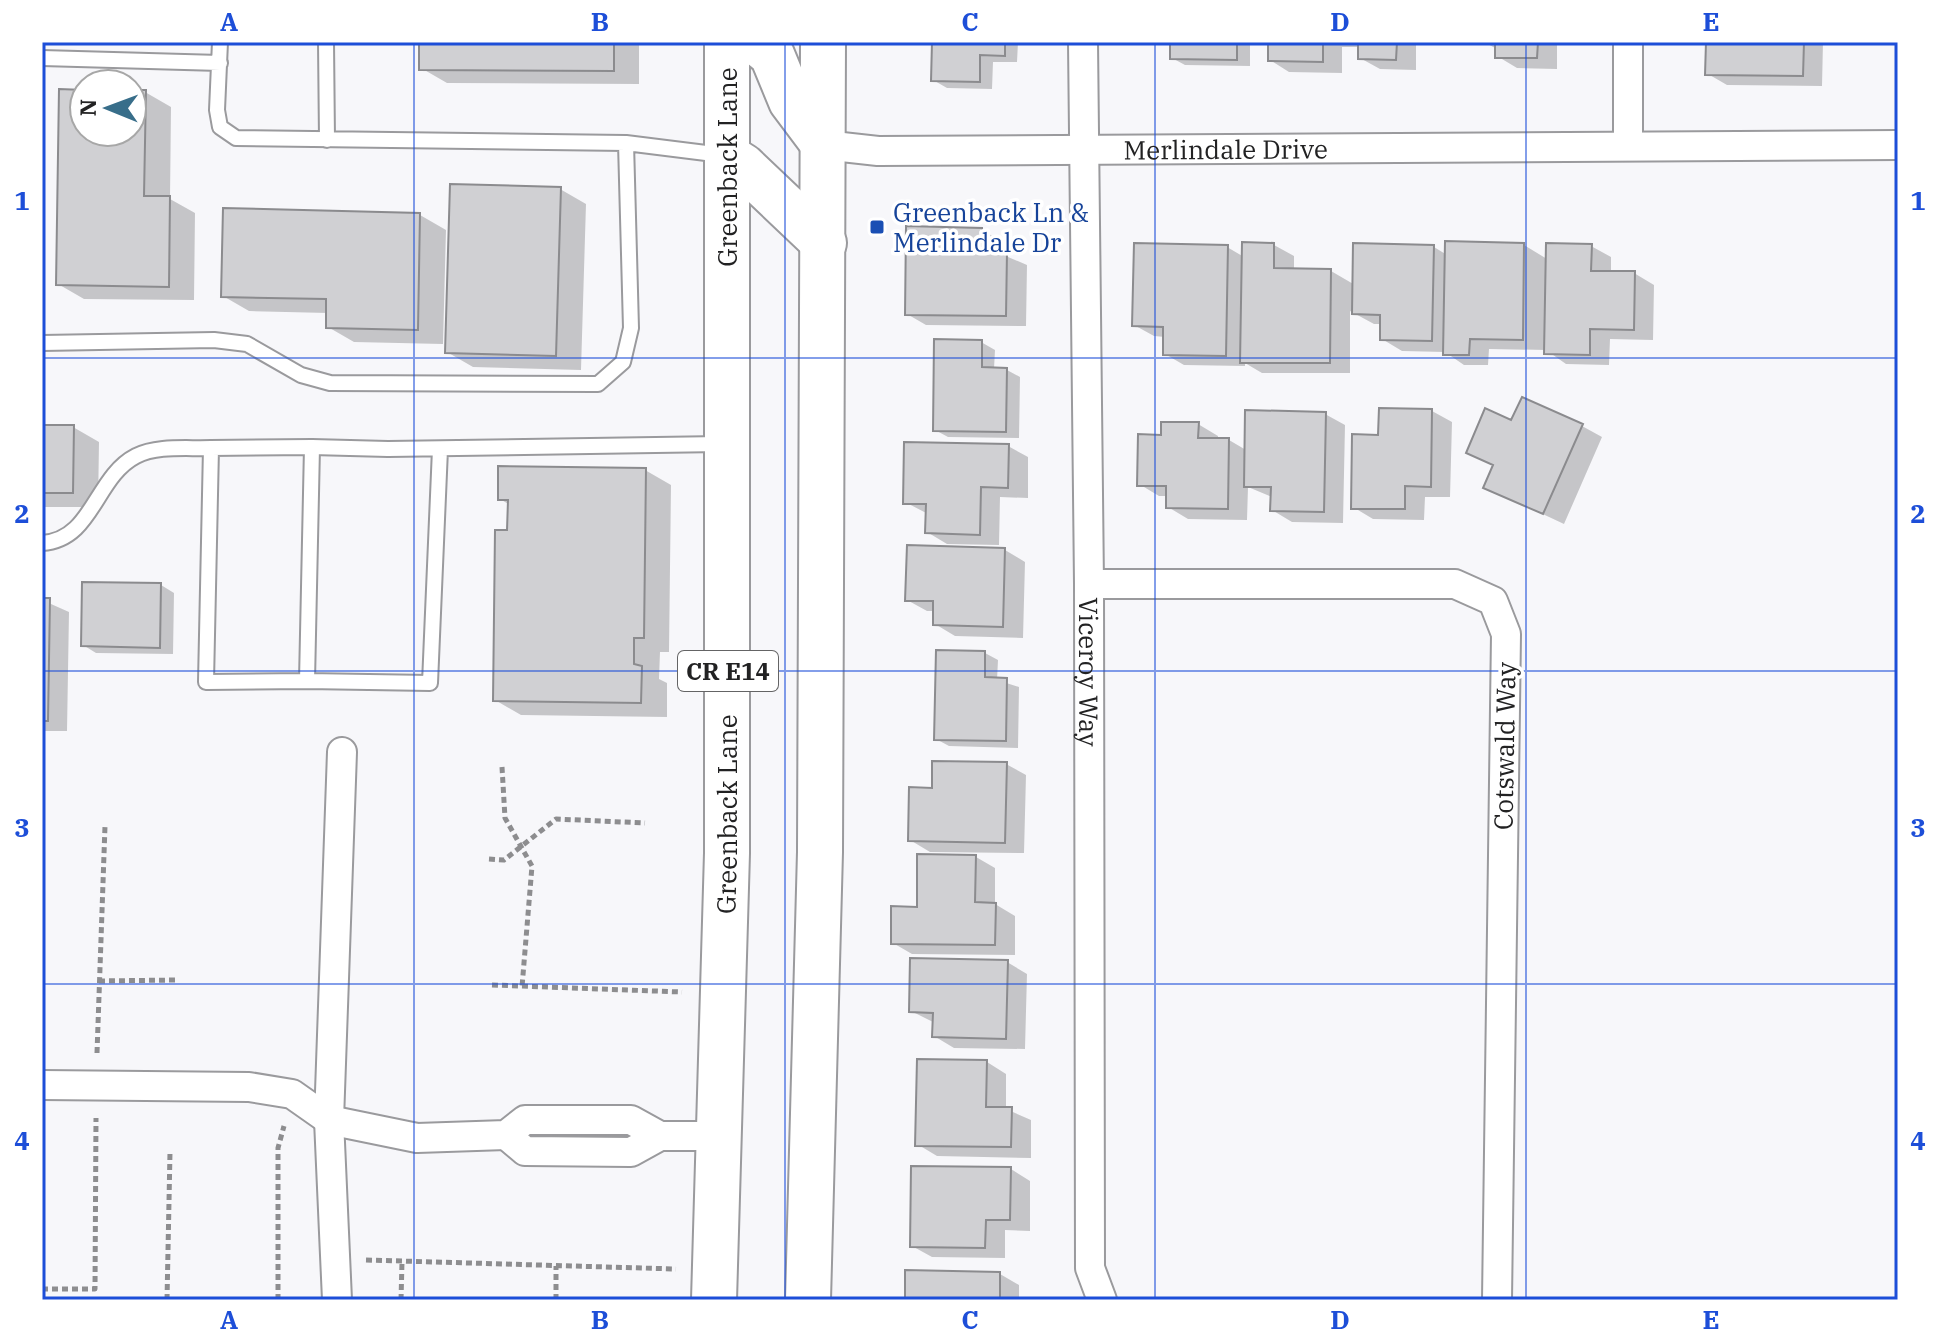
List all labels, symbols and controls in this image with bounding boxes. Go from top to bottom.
text: A [220,4,238,38]
text: B [591,4,609,38]
text: C [961,4,979,38]
text: D [1330,4,1350,38]
text: E [1702,4,1720,38]
street label: Greenback Lane [710,67,744,267]
north arrow [68,68,148,148]
text: N [73,99,102,117]
street label: Merlindale Drive [1123,131,1328,167]
text: 1 [14,183,30,217]
text: 1 [1910,183,1926,217]
place label: Greenback Ln & Merlindale Dr [893,195,1089,259]
marker: Greenback Ln & Merlindale Dr [868,218,886,236]
text: 2 [14,496,30,530]
text: 2 [1910,496,1926,530]
street label: Viceroy Way [1072,597,1106,747]
road number: CR E14 [678,651,778,691]
street label: Cotswald Way [1486,661,1522,830]
street label: Greenback Lane [708,714,744,914]
text: 3 [14,810,30,844]
text: 3 [1910,810,1926,844]
text: 4 [14,1123,30,1157]
text: 4 [1910,1123,1926,1157]
text: A [220,1302,238,1336]
text: B [591,1302,609,1336]
text: C [961,1302,979,1336]
text: D [1330,1302,1350,1336]
text: E [1702,1302,1720,1336]

